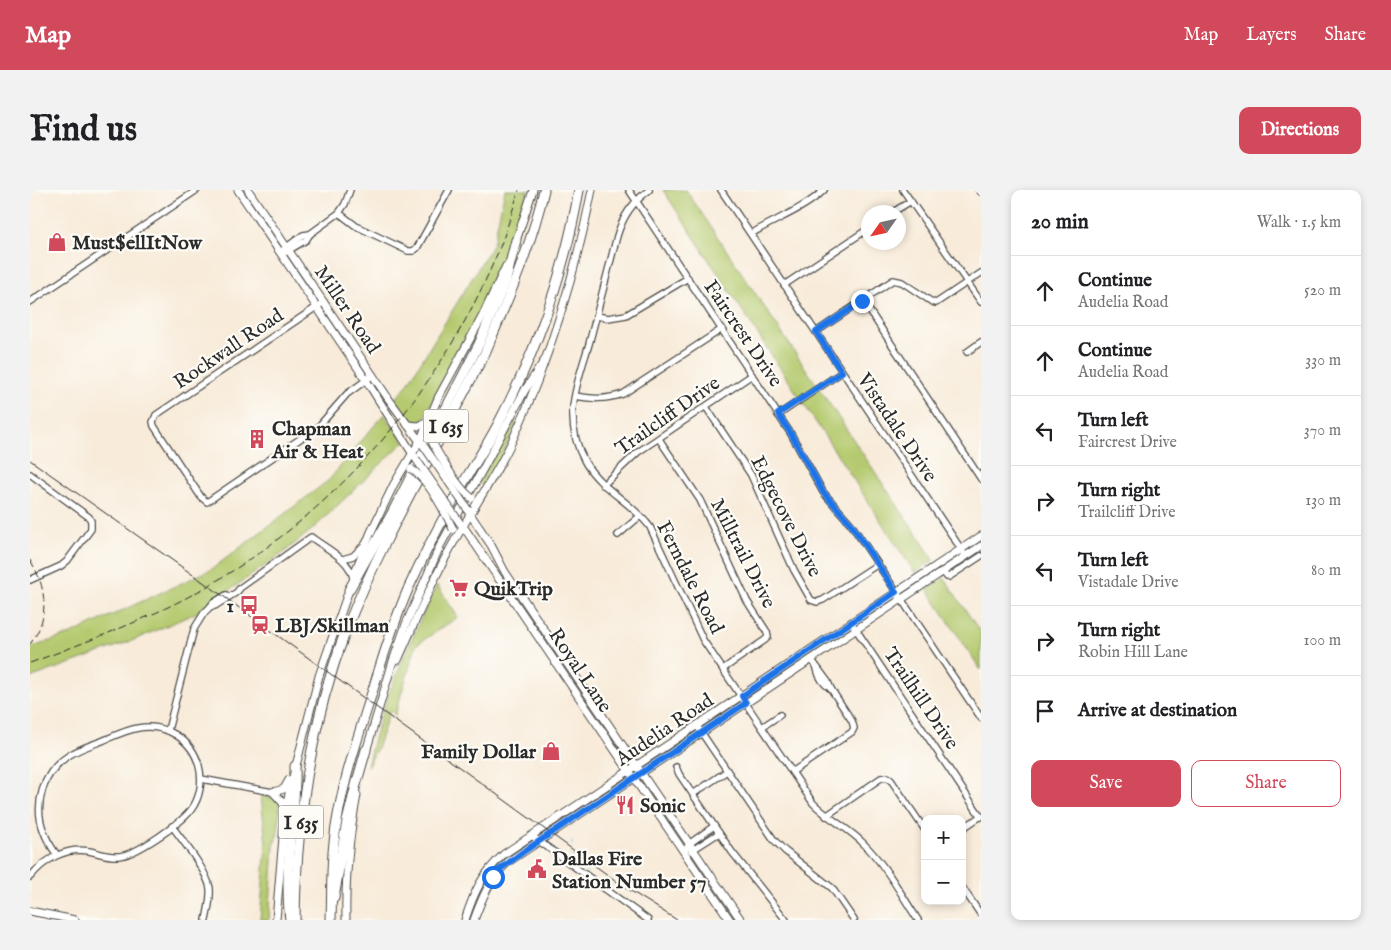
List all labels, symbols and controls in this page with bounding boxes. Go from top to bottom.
text: Map [25,20,71,51]
text: Map [1184,24,1218,47]
text: Layers [1246,24,1297,47]
text: Share [1325,24,1366,47]
button: Directions [1239,107,1361,154]
text: Find us [30,108,137,153]
north arrow [861,205,906,250]
text: 20 min [1031,209,1089,236]
text: Walk · 1.5 km [1257,213,1341,233]
shop icon: Must$ellItNow [46,231,68,253]
place label: Must$ellItNow [72,231,203,256]
street label: Miller Road [308,261,386,359]
text: Continue [1078,269,1152,293]
street label: Faircrest Drive [698,276,788,392]
icon: ahead [1031,277,1059,305]
text: 520 m [1304,281,1341,301]
route end [851,290,874,313]
text: Audelia Road [1078,293,1168,313]
street label: Rockwall Road [169,303,289,395]
text: Continue [1078,339,1152,363]
icon: ahead [1031,347,1059,375]
text: 330 m [1305,351,1341,371]
text: Audelia Road [1078,363,1168,383]
street label: Vistadale Drive [851,368,942,487]
street label: Trailcliff Drive [611,371,725,461]
text: Turn left [1078,409,1149,433]
road number: I 635 [424,410,468,442]
place label: Chapman Air & Heat [271,417,364,465]
icon: left [1031,417,1059,445]
text: 370 m [1304,421,1341,441]
building icon: Chapman Air & Heat [246,428,268,450]
text: Faircrest Drive [1078,433,1177,453]
street label: Edgecove Drive [744,452,827,581]
text: Turn right [1078,479,1160,503]
icon: right [1031,487,1059,515]
text: 130 m [1305,491,1341,511]
street label: Milltrail Drive [704,495,781,613]
text: Trailcliff Drive [1078,503,1176,523]
street label: Ferndale Road [651,517,729,639]
text: Turn left [1078,549,1149,573]
icon: left [1031,557,1059,585]
text: 80 m [1311,561,1341,581]
text: Vistadale Drive [1078,573,1179,593]
supermarket icon: QuikTrip [448,577,470,599]
place label: QuikTrip [474,577,553,602]
place label: 1 [227,594,234,619]
bus stop icon: 1 [238,594,260,616]
station icon: LBJ/Skillman [249,614,271,636]
place label: LBJ/Skillman [275,614,389,639]
text: Turn right [1078,619,1160,643]
street label: Royal Lane [542,624,617,718]
icon: right [1031,627,1059,655]
text: 100 m [1304,631,1341,651]
street label: Trailhill Drive [877,643,964,755]
text: Robin Hill Lane [1078,643,1188,663]
street label: Audelia Road [610,688,719,773]
icon: arrive [1031,697,1059,725]
text: Arrive at destination [1078,699,1237,723]
place label: Family Dollar [421,740,537,765]
shop icon: Family Dollar [540,740,562,762]
button: Save [1031,760,1181,807]
button: Share [1191,760,1341,807]
restaurant icon: Sonic [614,794,636,816]
place label: Sonic [640,794,686,819]
road number: I 635 [278,806,324,839]
map controls [921,815,966,905]
button: + [921,815,966,860]
place label: Dallas Fire Station Number 57 [552,847,706,895]
public building icon: Dallas Fire Station Number 57 [526,858,548,880]
button: − [921,860,966,905]
route start [482,866,505,889]

